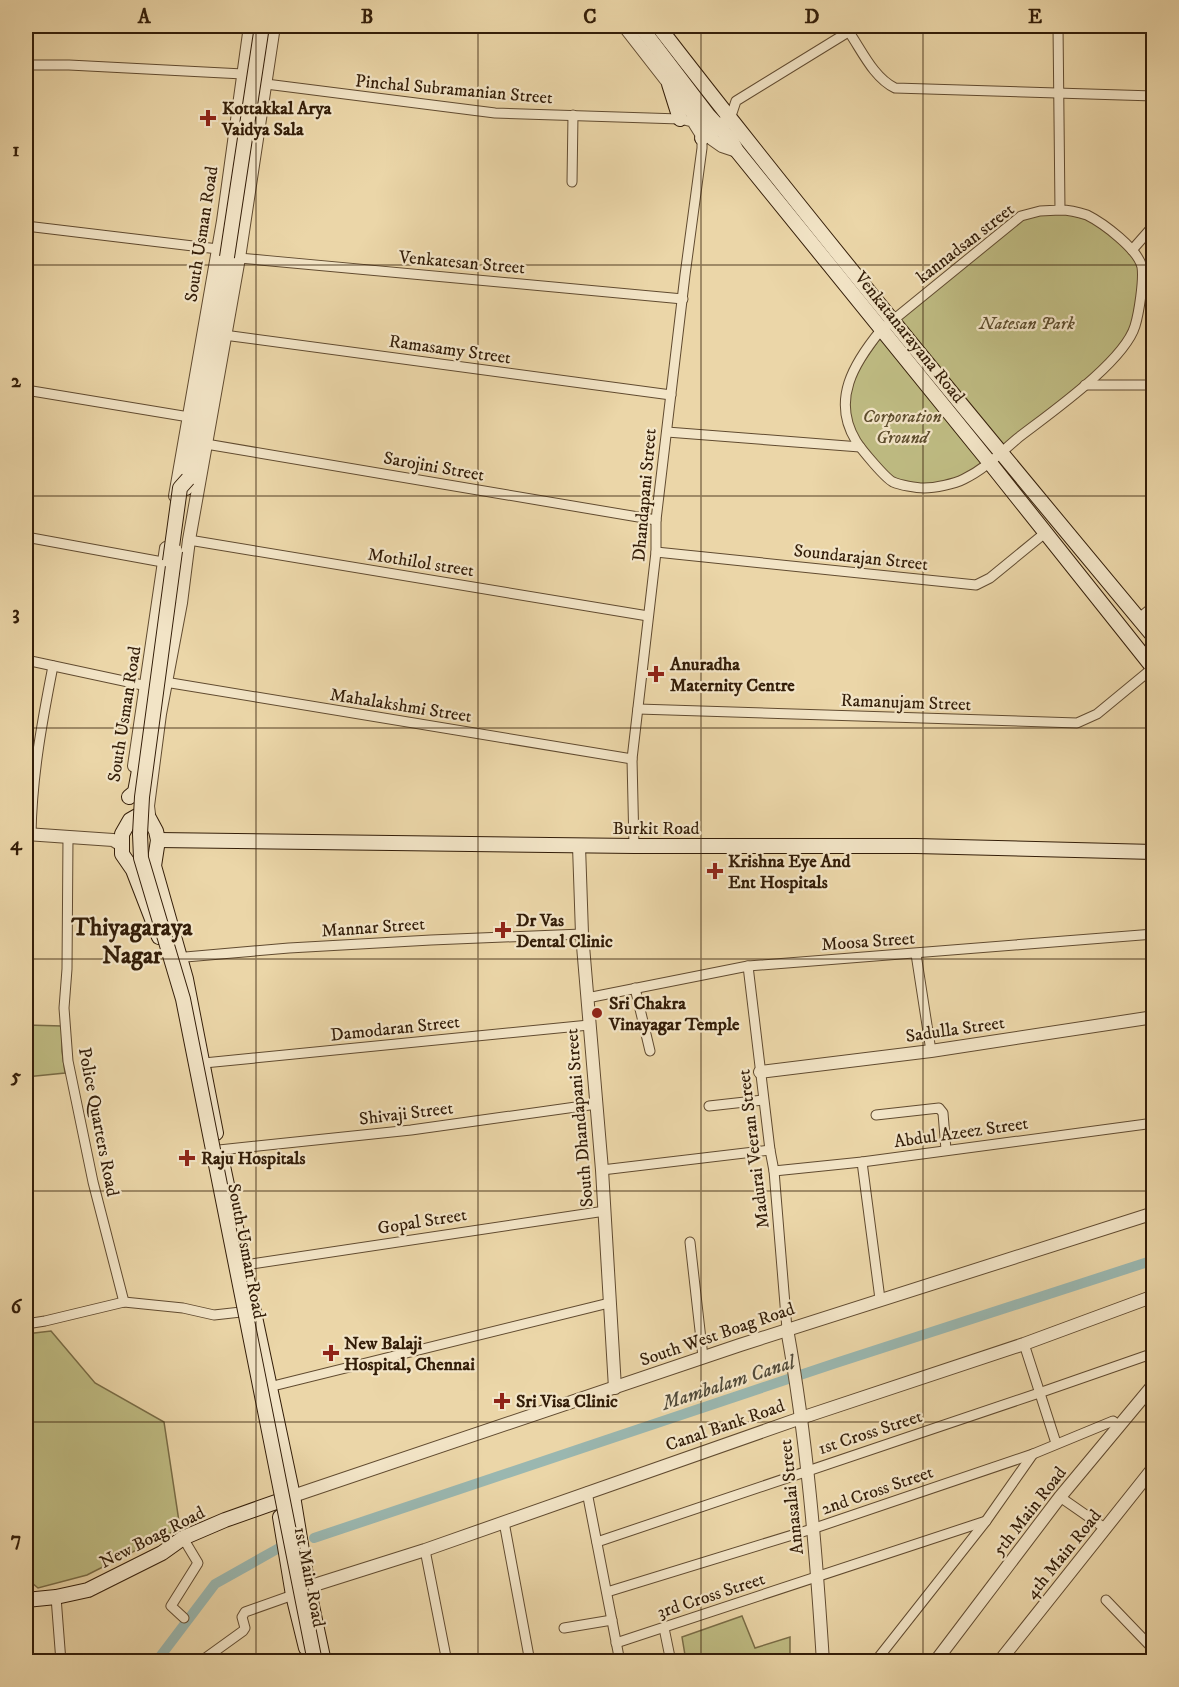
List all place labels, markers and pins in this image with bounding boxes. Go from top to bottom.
place label: Kottakkal Arya Vaidya Sala [221,98,332,141]
marker: Kottakkal Arya Vaidya Sala [199,109,217,127]
place label: Anuradha Maternity Centre [669,654,795,697]
marker: Anuradha Maternity Centre [647,665,665,683]
place label: Krishna Eye And Ent Hospitals [728,851,851,894]
marker: Krishna Eye And Ent Hospitals [706,862,724,880]
place label: Dr Vas Dental Clinic [516,910,613,953]
marker: Dr Vas Dental Clinic [494,921,512,939]
place label: Sri Chakra Vinayagar Temple [608,993,740,1036]
marker: Sri Chakra Vinayagar Temple [590,1006,604,1020]
place label: Raju Hospitals [201,1148,306,1170]
marker: Raju Hospitals [178,1149,196,1167]
place label: New Balaji Hospital, Chennai [344,1333,475,1376]
marker: New Balaji Hospital, Chennai [322,1344,340,1362]
place label: Sri Visa Clinic [516,1391,618,1413]
marker: Sri Visa Clinic [493,1392,511,1410]

